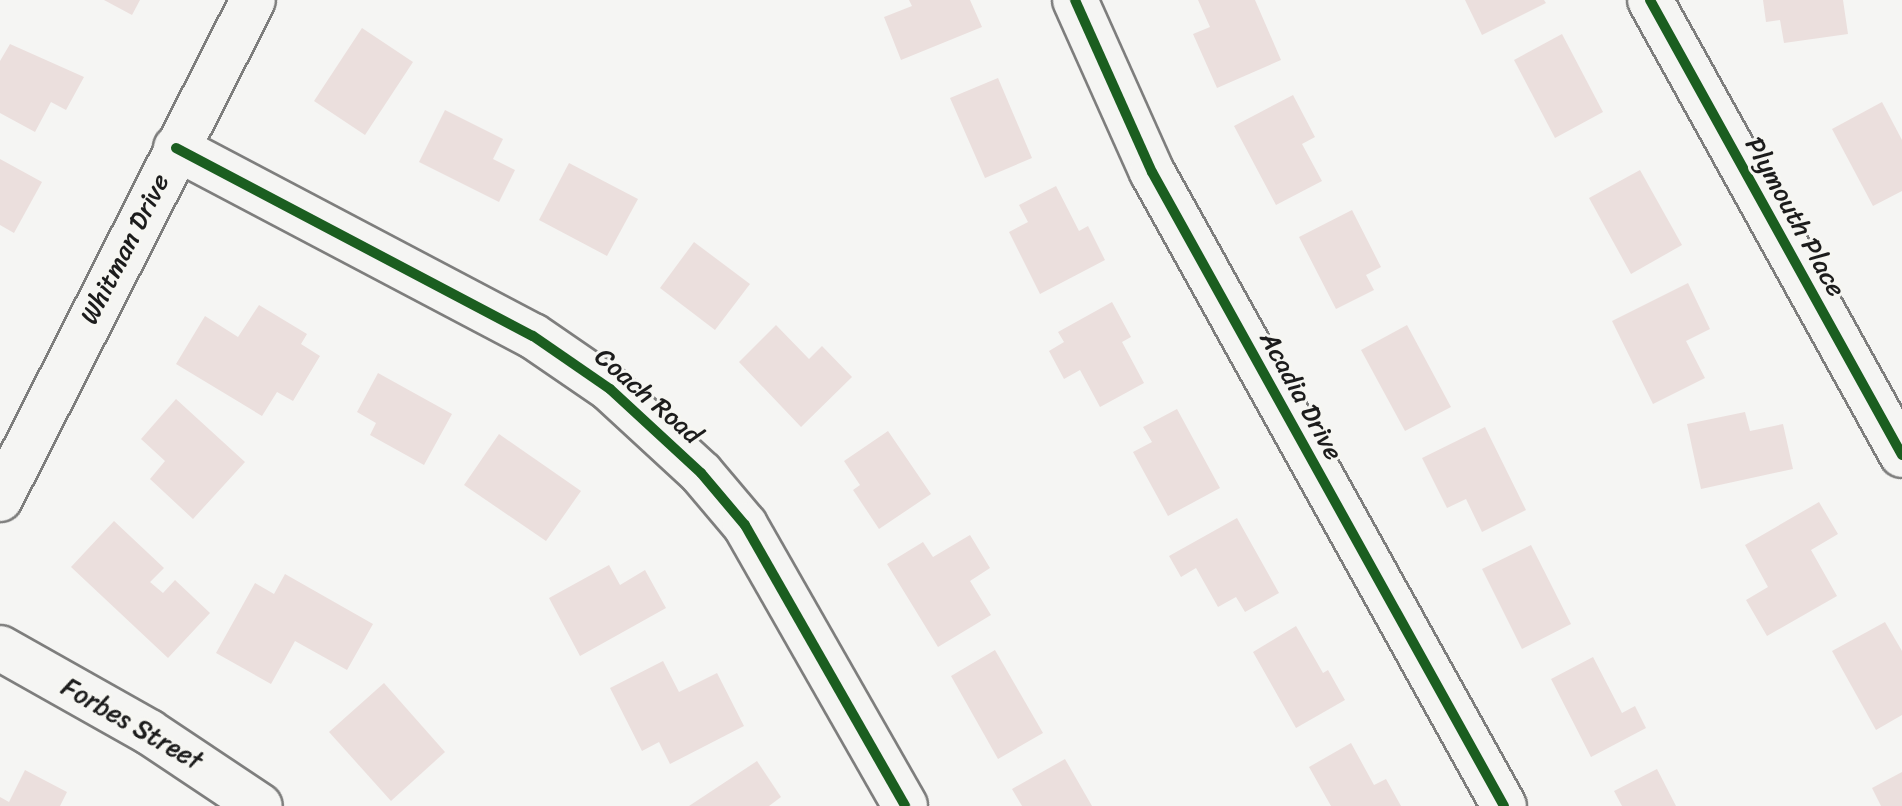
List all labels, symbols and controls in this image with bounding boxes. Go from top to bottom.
street label: Plymouth Place [1738,132,1852,302]
street label: Whitman Drive [74,168,176,330]
street label: Acadia Drive [1253,326,1349,466]
street label: Coach Road [588,341,708,451]
street label: Forbes Street [56,671,208,777]

